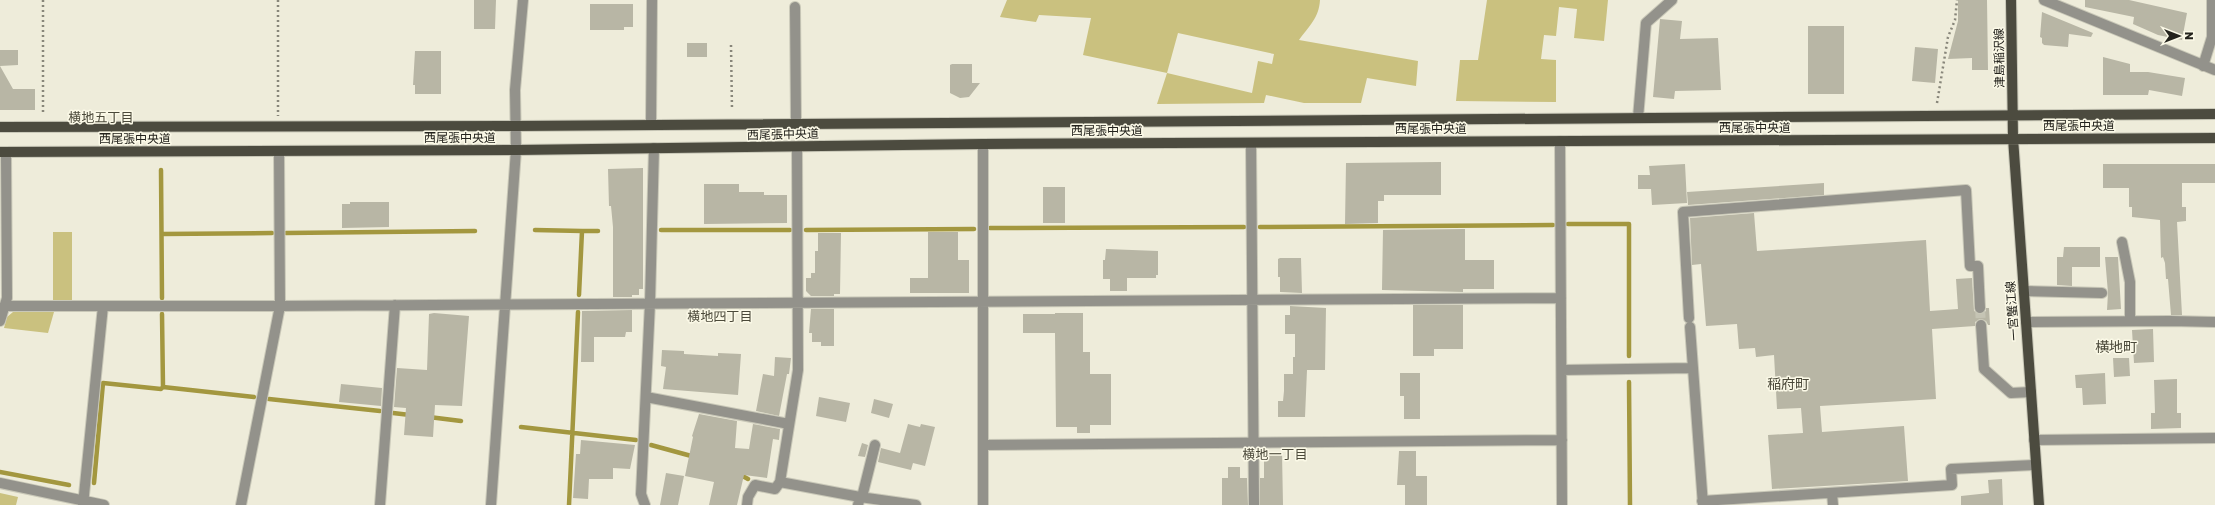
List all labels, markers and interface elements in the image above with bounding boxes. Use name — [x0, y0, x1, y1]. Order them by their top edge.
north arrow — [2159, 16, 2199, 56]
street label: 津島稲沢線 — [1991, 28, 2007, 88]
text: N — [2183, 32, 2196, 40]
district label: 横地五丁目 — [68, 109, 134, 125]
street label: 西尾張中央道 — [2043, 118, 2115, 133]
street label: 西尾張中央道 — [1719, 120, 1791, 135]
street label: 西尾張中央道 — [1395, 121, 1467, 136]
street label: 西尾張中央道 — [1071, 123, 1143, 138]
street label: 西尾張中央道 — [747, 126, 819, 142]
street label: 西尾張中央道 — [424, 130, 496, 145]
street label: 西尾張中央道 — [99, 131, 171, 146]
street label: 一宮蟹江線 — [2002, 281, 2022, 341]
district label: 横地四丁目 — [687, 308, 753, 324]
district label: 横地町 — [2095, 338, 2137, 355]
district label: 稲府町 — [1767, 375, 1809, 392]
district label: 横地一丁目 — [1242, 446, 1308, 462]

